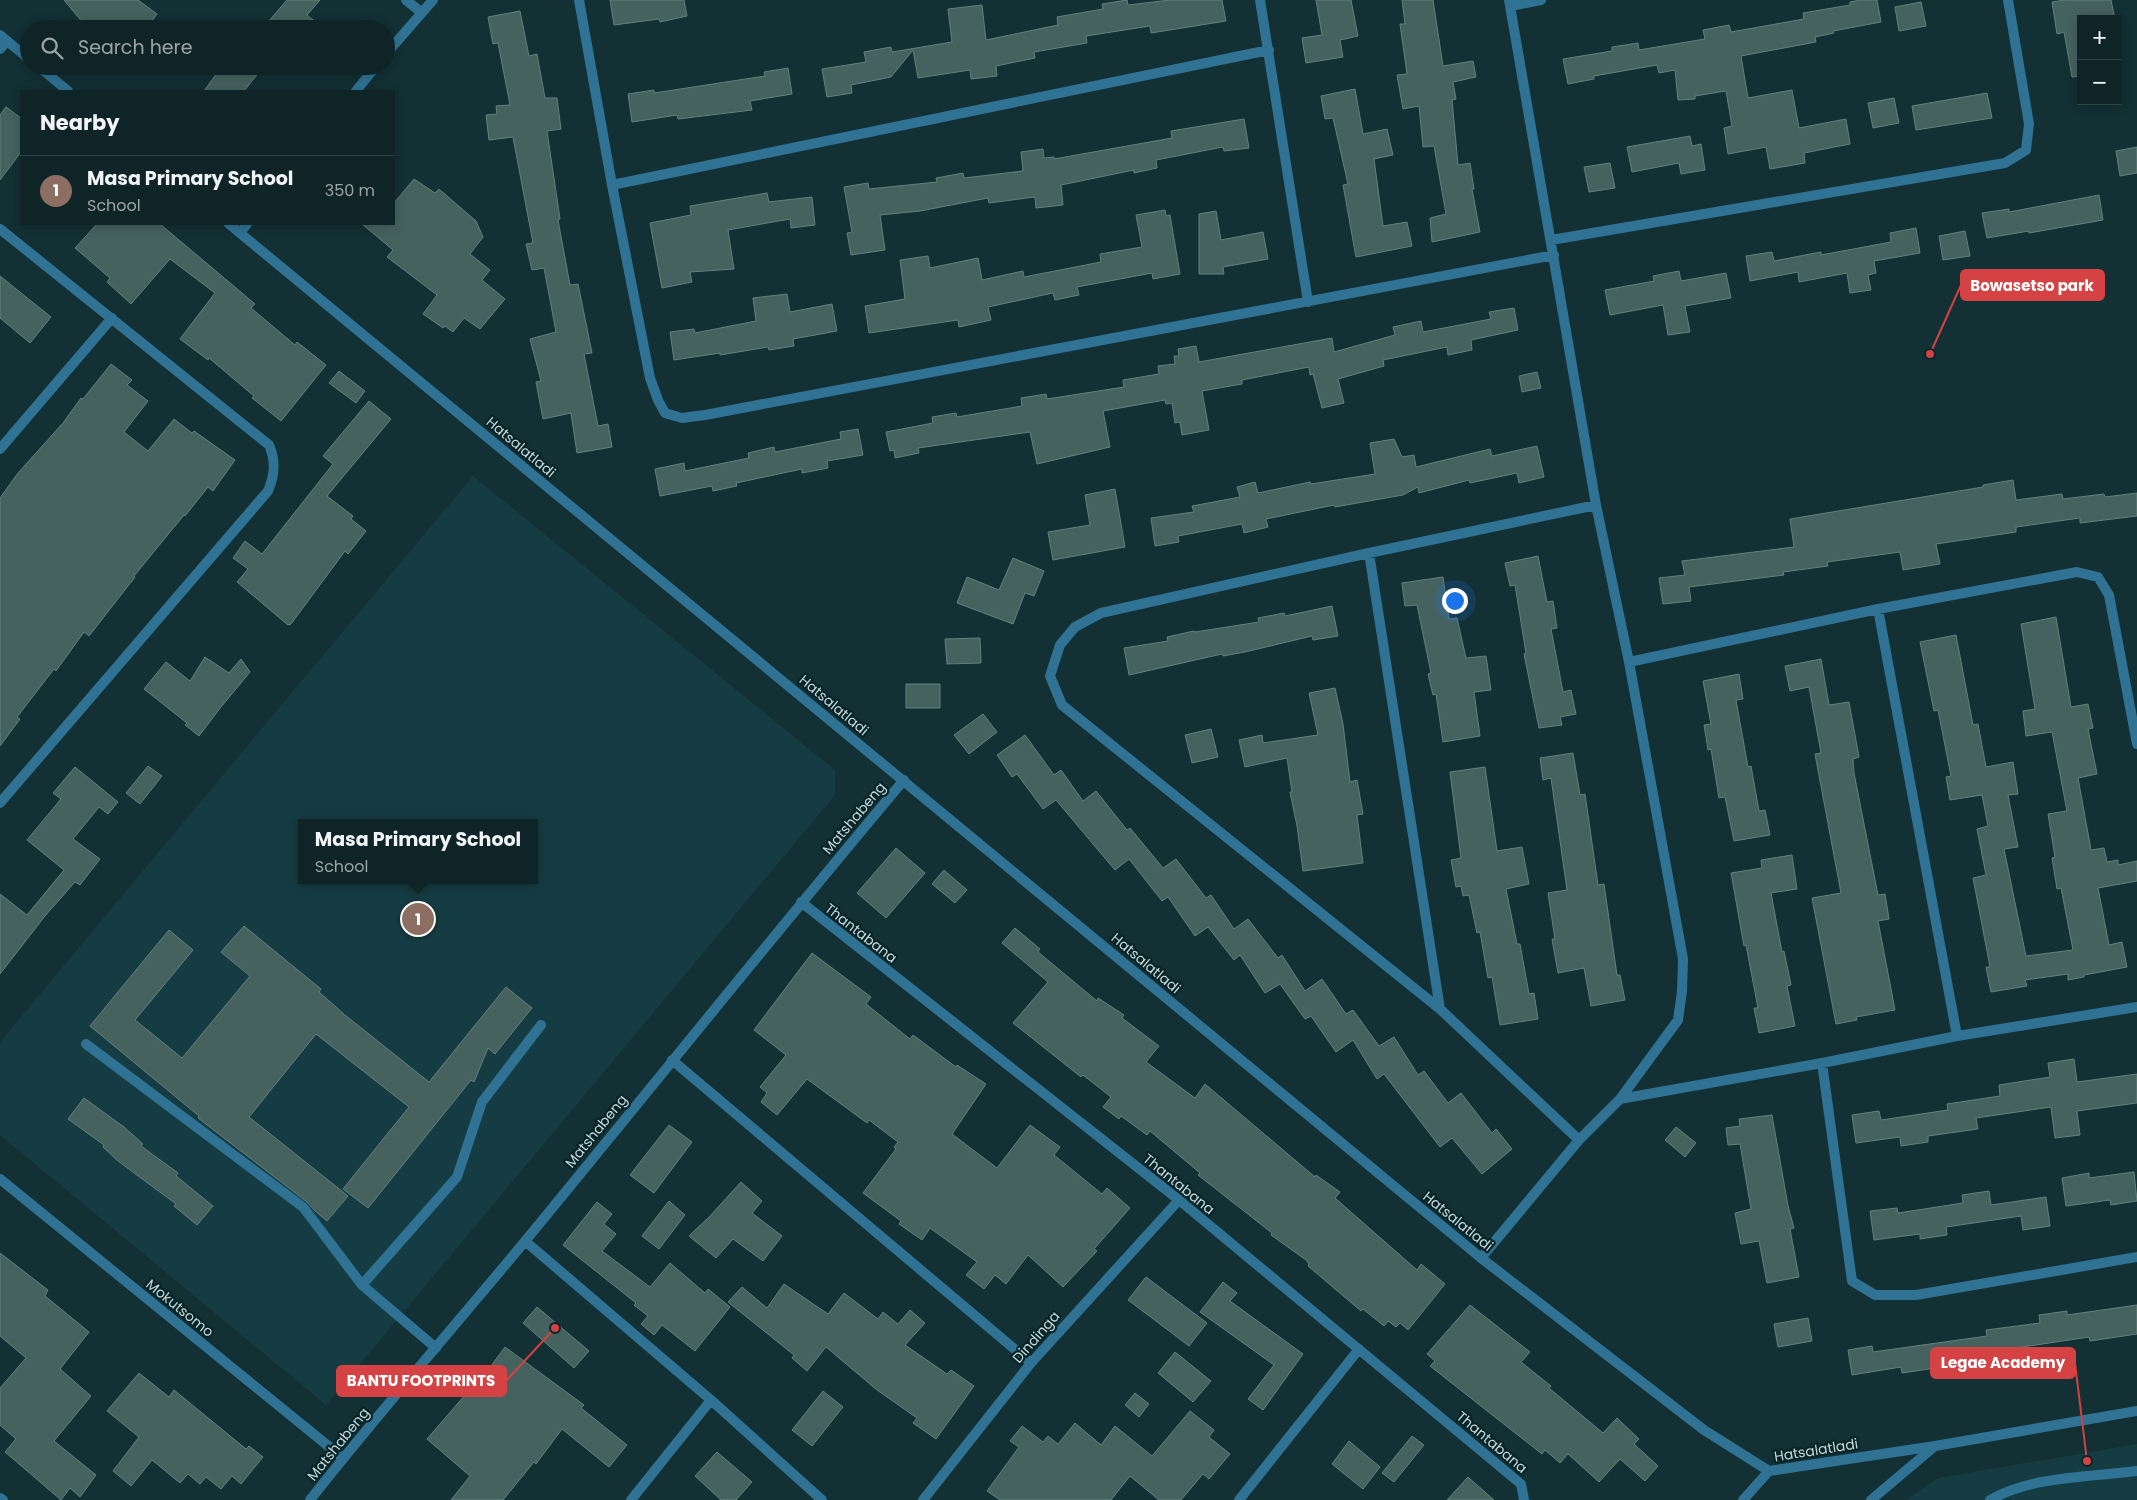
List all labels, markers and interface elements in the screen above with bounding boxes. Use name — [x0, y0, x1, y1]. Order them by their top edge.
map controls — [2077, 15, 2122, 105]
button: + — [2077, 15, 2122, 60]
search box — [20, 20, 395, 75]
icon: search — [38, 34, 66, 62]
text: Search here — [78, 34, 192, 61]
button: − — [2077, 60, 2122, 105]
text: Nearby — [40, 108, 120, 137]
text: Masa Primary School — [87, 165, 293, 192]
text: 1 — [53, 179, 59, 202]
text: 350 m — [325, 179, 375, 202]
text: School — [87, 194, 141, 217]
callout: Bowasetso park — [1961, 270, 2104, 300]
text: Bowasetso park — [1970, 275, 2094, 296]
street label: Hatsalatladi — [482, 412, 560, 482]
your location — [1442, 588, 1468, 614]
street label: Hatsalatladi — [795, 670, 873, 740]
street label: Matshabeng — [818, 778, 890, 858]
popup — [298, 819, 538, 884]
text: Masa Primary School — [315, 826, 521, 853]
text: School — [315, 855, 369, 878]
street label: Thantabana — [821, 898, 901, 968]
pin: 1 — [402, 900, 434, 938]
street label: Hatsalatladi — [1107, 928, 1185, 998]
street label: Matshabeng — [560, 1090, 632, 1172]
street label: Thantabana — [1139, 1149, 1219, 1219]
street label: Hatsalatladi — [1419, 1187, 1497, 1255]
street label: Mokutsomo — [142, 1274, 218, 1342]
street label: Dindinga — [1008, 1307, 1064, 1367]
callout: Legae Academy — [1931, 1348, 2075, 1378]
text: Legae Academy — [1941, 1352, 2066, 1373]
callout: BANTU FOOTPRINTS — [337, 1366, 506, 1396]
text: BANTU FOOTPRINTS — [347, 1370, 495, 1391]
street label: Matshabeng — [302, 1403, 374, 1485]
street label: Thantabana — [1452, 1406, 1532, 1478]
street label: Hatsalatladi — [1773, 1433, 1859, 1467]

